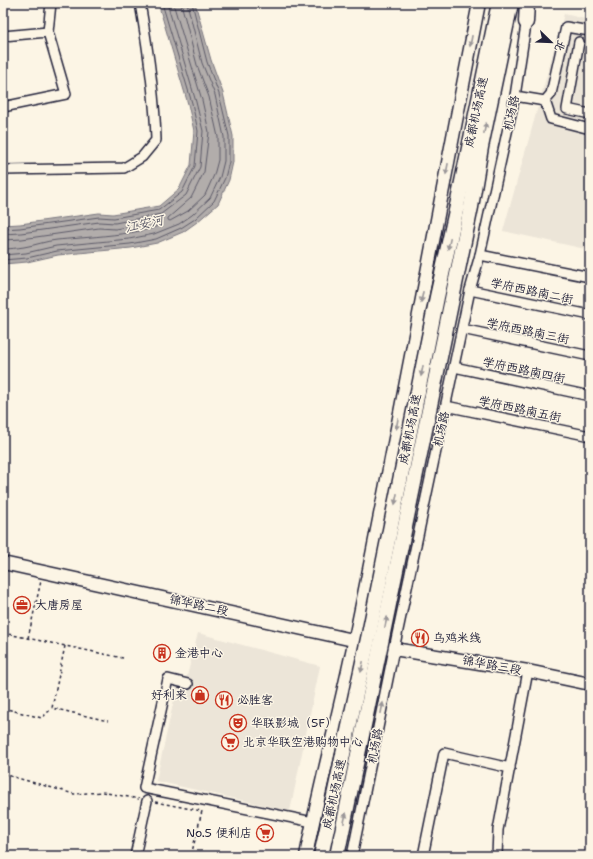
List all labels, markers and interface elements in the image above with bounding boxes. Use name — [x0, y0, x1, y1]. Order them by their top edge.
north arrow — [531, 22, 571, 62]
one-way arrow — [468, 35, 474, 47]
text: 北 — [551, 38, 569, 54]
street label: 成都机场高速 — [461, 75, 491, 149]
street label: 机场路 — [499, 94, 523, 132]
one-way arrow — [483, 121, 489, 134]
one-way arrow — [444, 163, 450, 175]
water label: 江安河 — [123, 211, 167, 236]
one-way arrow — [445, 238, 451, 250]
street label: 学府西路南二街 — [489, 274, 575, 308]
one-way arrow — [419, 291, 425, 303]
street label: 学府西路南三街 — [485, 314, 571, 348]
street label: 学府西路南四街 — [481, 353, 567, 387]
one-way arrow — [418, 365, 424, 378]
street label: 成都机场高速 — [395, 392, 425, 466]
street label: 学府西路南五街 — [477, 392, 563, 426]
street label: 机场路 — [429, 410, 453, 448]
one-way arrow — [394, 418, 400, 430]
one-way arrow — [393, 493, 399, 505]
street label: 锦华路二段 — [168, 591, 230, 619]
office icon: 大唐房屋 — [12, 595, 32, 615]
place label: 大唐房屋 — [35, 597, 83, 613]
one-way arrow — [383, 616, 389, 628]
restaurant icon: 乌鸡米线 — [410, 628, 430, 648]
place label: 乌鸡米线 — [433, 630, 481, 646]
building icon: 金港中心 — [152, 643, 172, 663]
place label: 金港中心 — [175, 645, 223, 661]
street label: 锦华路三段 — [461, 652, 523, 678]
one-way arrow — [358, 661, 364, 673]
shop icon: 好利来 — [190, 685, 210, 705]
place label: 好利来 — [151, 687, 187, 703]
restaurant icon: 必胜客 — [214, 690, 234, 710]
place label: 必胜客 — [237, 692, 273, 708]
one-way arrow — [380, 702, 386, 714]
theatre icon: 华联影城（5F） — [228, 713, 248, 733]
place label: 华联影城（5F） — [251, 715, 337, 731]
street label: 机场路 — [364, 727, 386, 765]
supermarket icon: 北京华联空港购物中心 — [220, 732, 240, 752]
place label: 北京华联空港购物中心 — [243, 734, 363, 750]
street label: 成都机场高速 — [319, 757, 349, 831]
one-way arrow — [343, 812, 349, 824]
supermarket icon: No.5 便利店 — [255, 823, 275, 843]
place label: No.5 便利店 — [186, 825, 252, 841]

